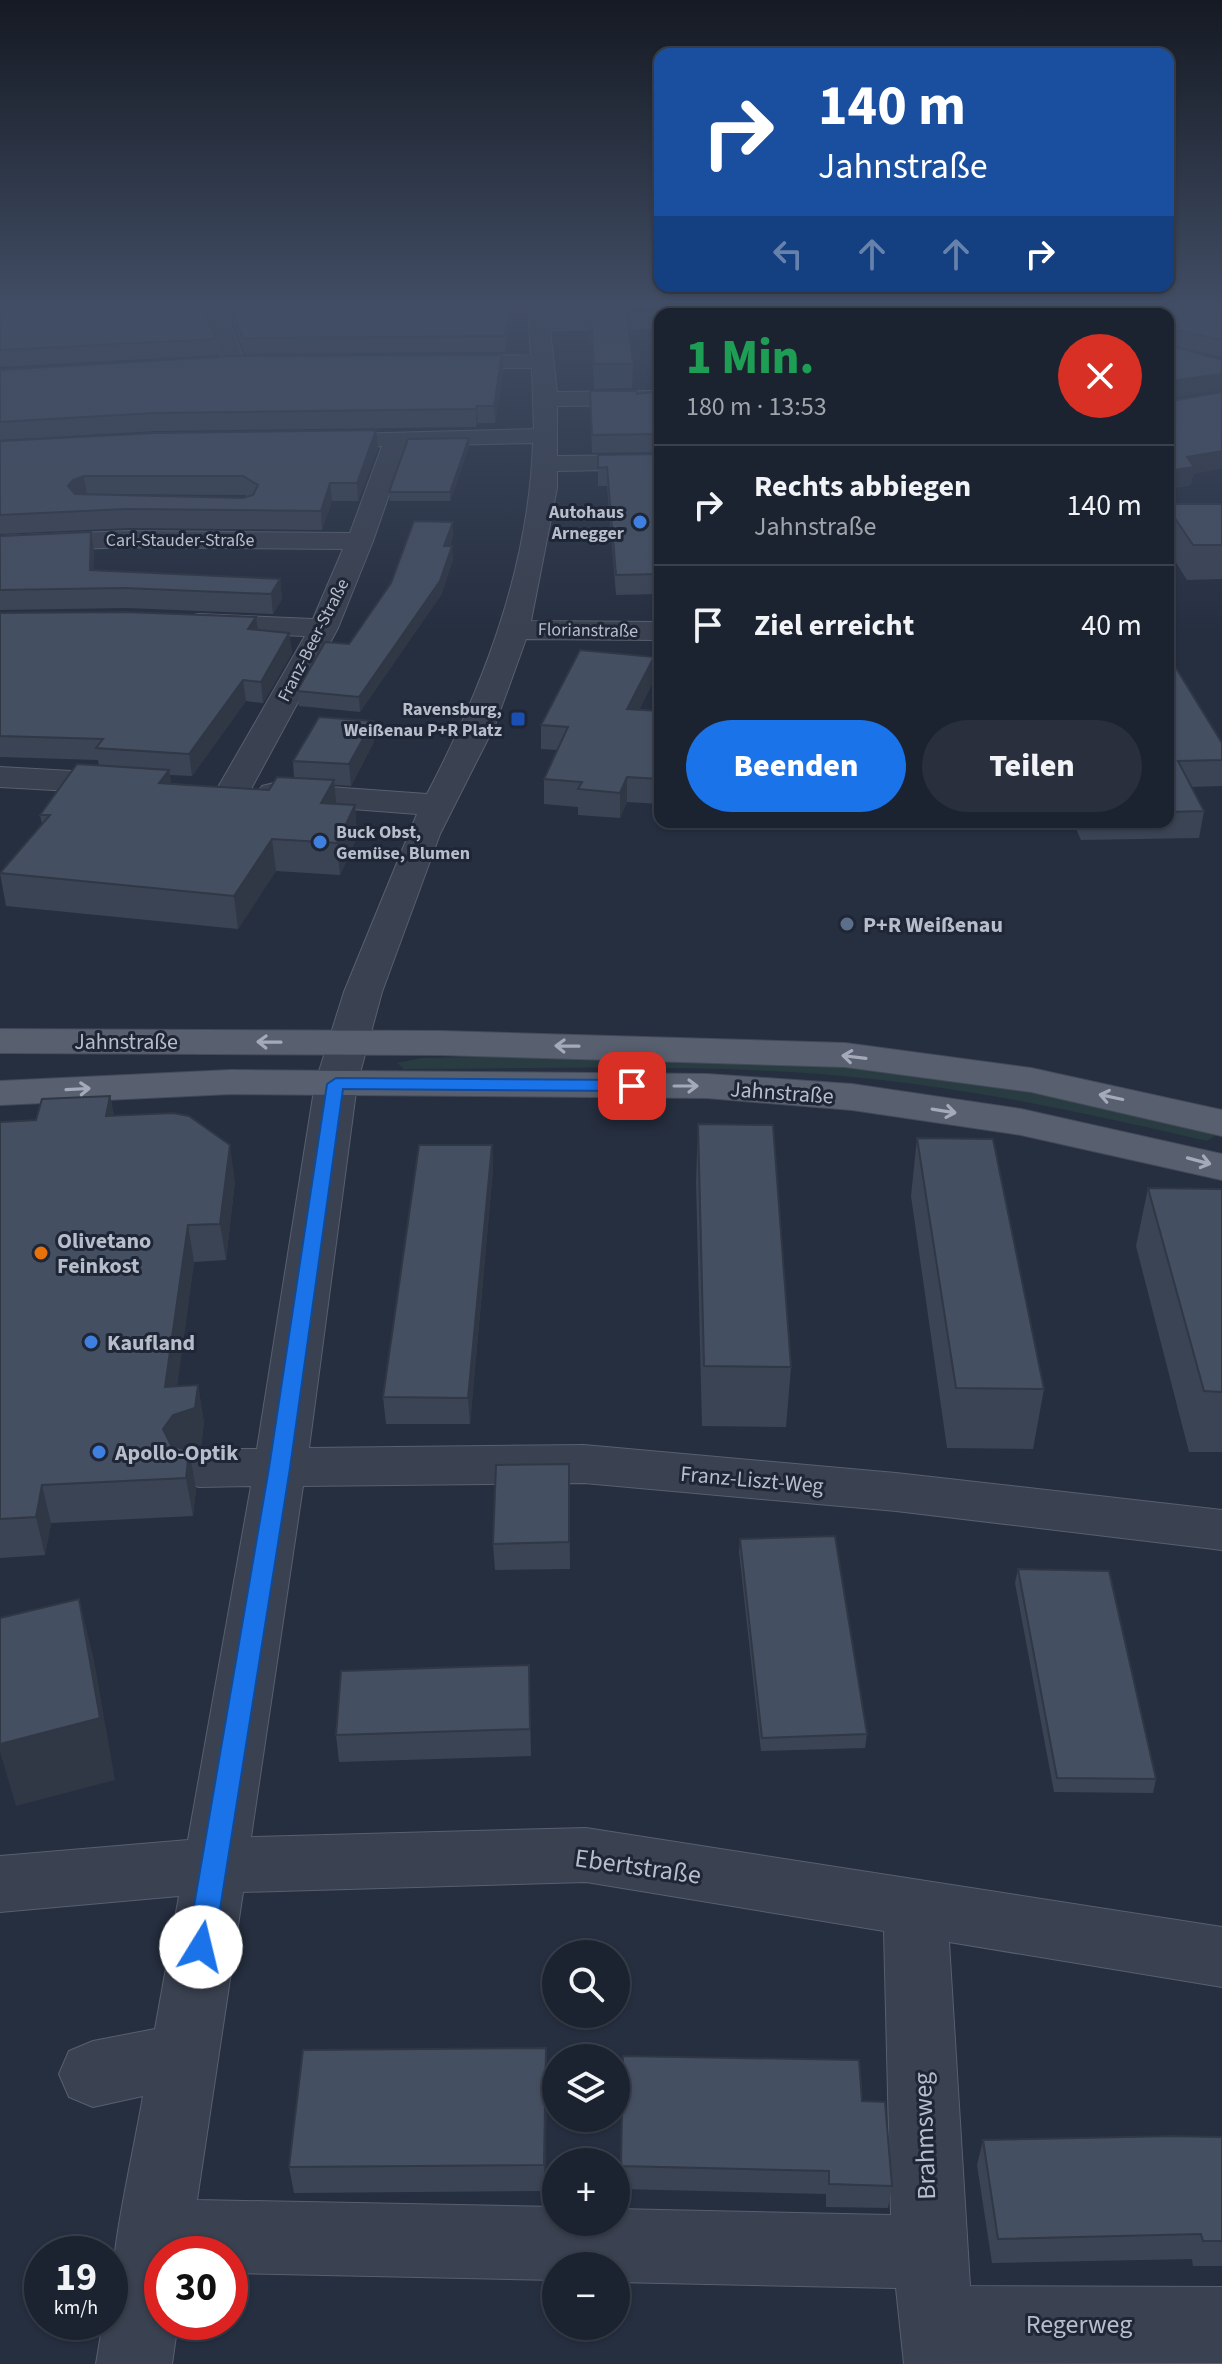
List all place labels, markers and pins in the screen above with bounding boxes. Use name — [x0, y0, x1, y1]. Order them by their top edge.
place label: Autohaus Arnegger — [548, 500, 625, 546]
marker: Autohaus Arnegger — [631, 513, 649, 531]
place label: Ravensburg, Weißenau P+R Platz — [344, 697, 502, 743]
marker: Ravensburg, Weißenau P+R Platz — [509, 710, 527, 728]
place label: Buck Obst, Gemüse, Blumen — [336, 820, 470, 866]
marker: Buck Obst, Gemüse, Blumen — [311, 833, 329, 851]
place label: P+R Weißenau — [863, 909, 1003, 941]
marker: P+R Weißenau — [838, 915, 856, 933]
pin — [598, 1052, 666, 1120]
place label: Olivetano Feinkost — [57, 1225, 151, 1282]
marker: Olivetano Feinkost — [32, 1244, 50, 1262]
place label: Kaufland — [107, 1327, 195, 1359]
marker: Kaufland — [82, 1333, 100, 1351]
place label: Apollo-Optik — [114, 1437, 238, 1469]
marker: Apollo-Optik — [90, 1443, 108, 1461]

